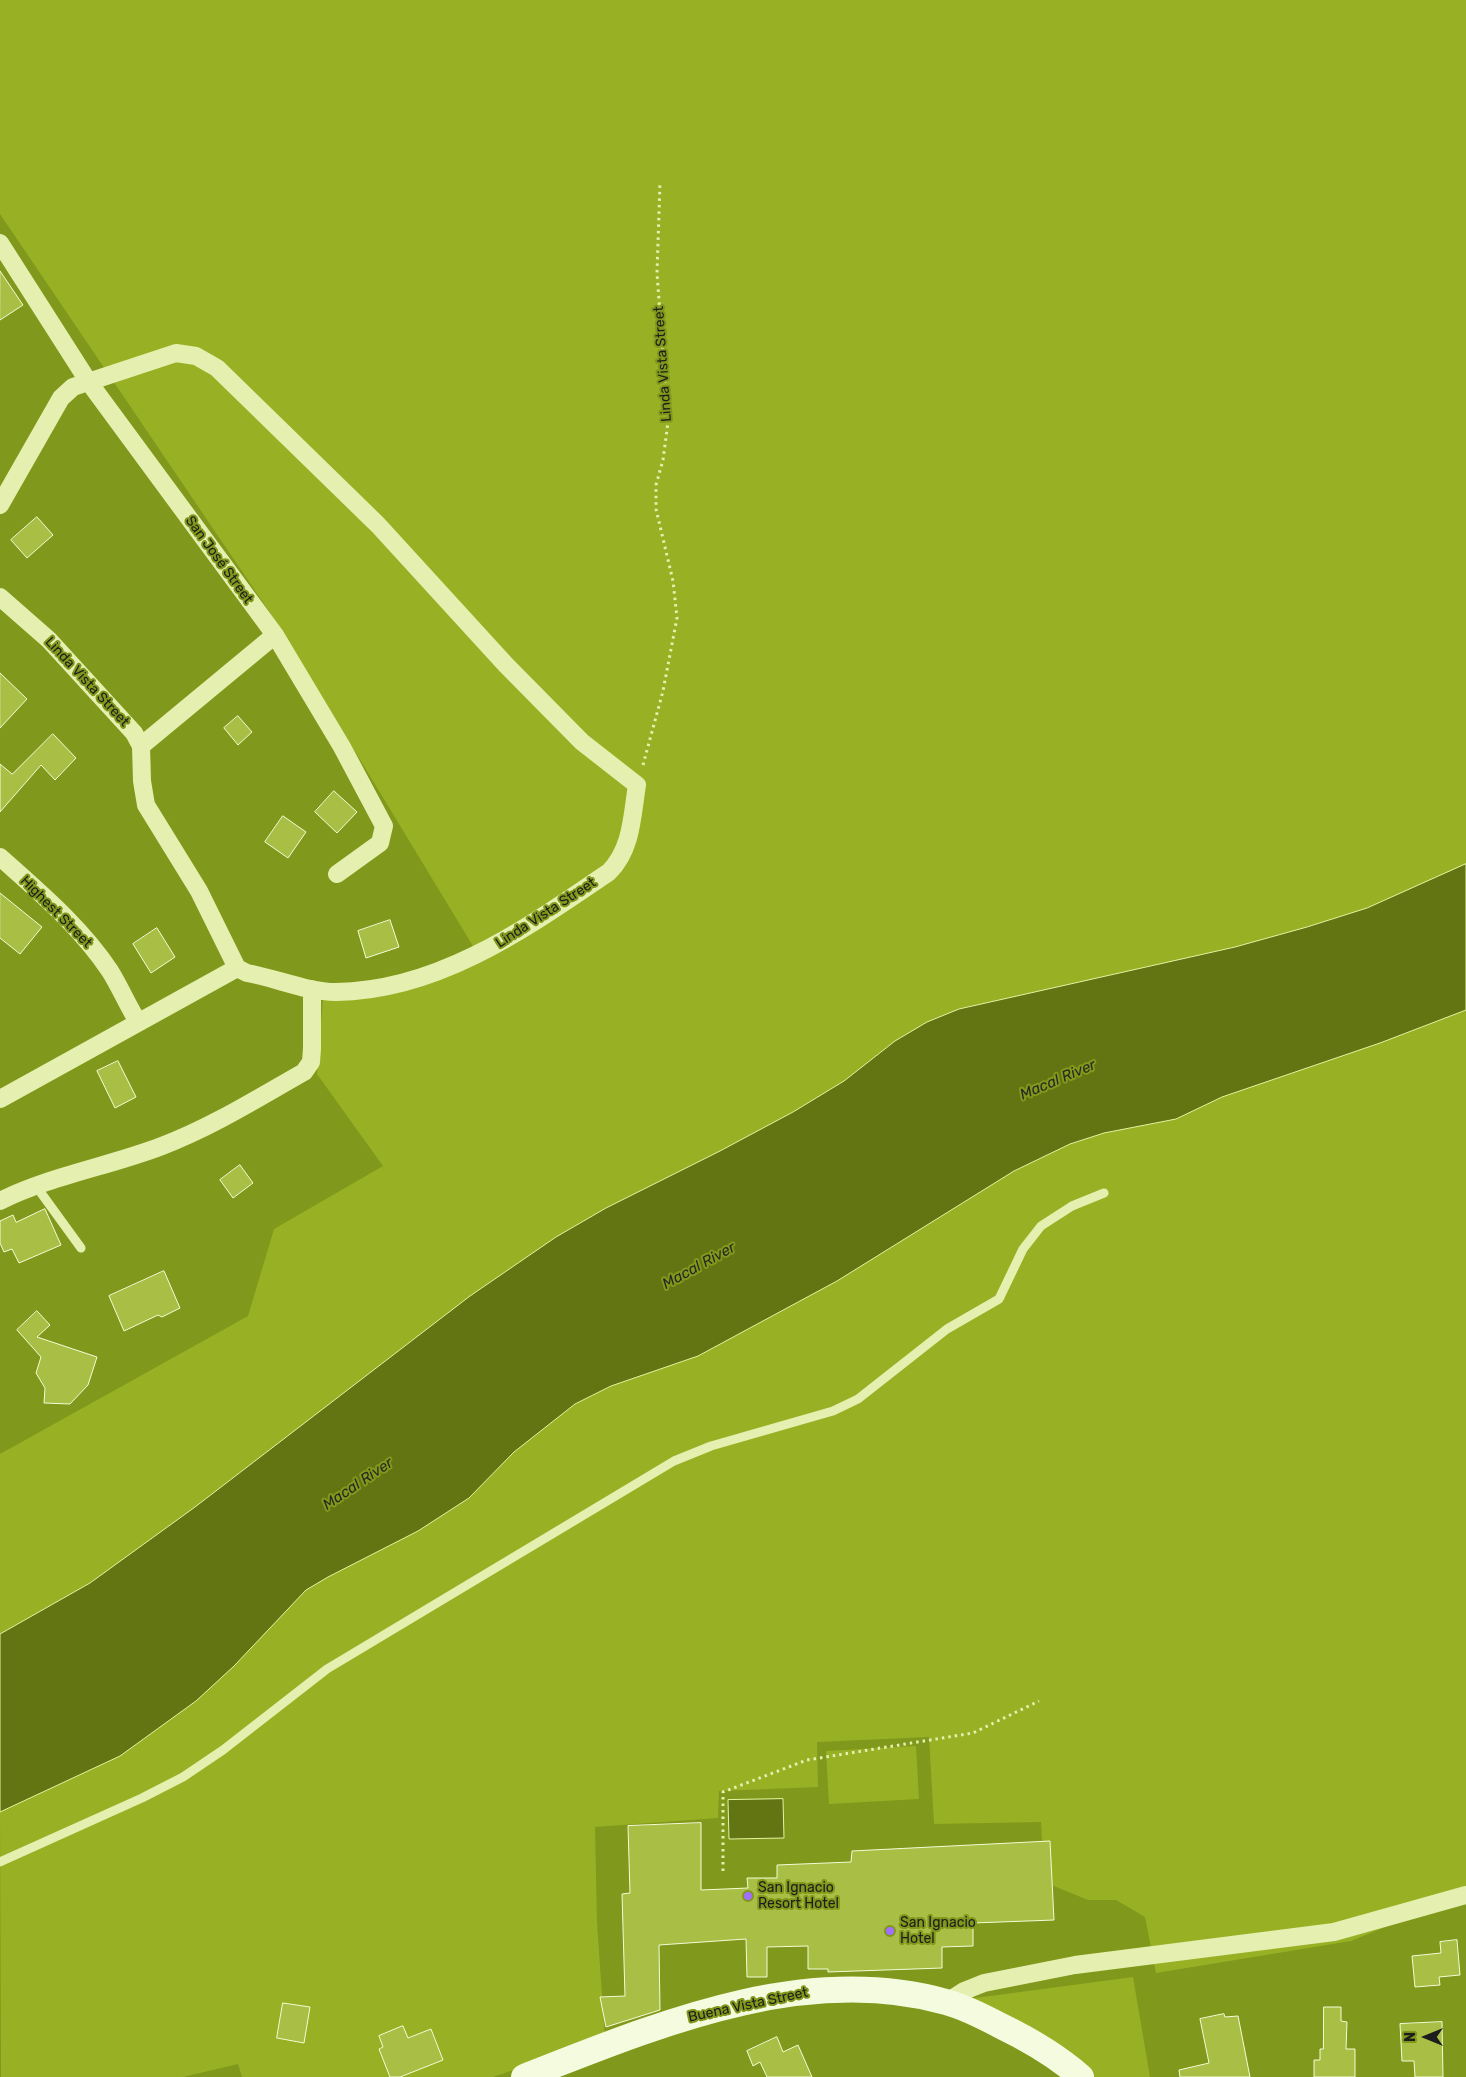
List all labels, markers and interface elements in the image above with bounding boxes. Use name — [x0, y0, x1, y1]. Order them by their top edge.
street label: Linda Vista Street — [651, 306, 675, 422]
street label: San José Street — [182, 513, 256, 607]
street label: Linda Vista Street — [41, 634, 133, 730]
street label: Highest Street — [17, 873, 95, 951]
street label: Linda Vista Street — [493, 874, 599, 952]
water label: Macal River — [1017, 1056, 1099, 1104]
water label: Macal River — [659, 1239, 739, 1293]
water label: Macal River — [319, 1454, 397, 1514]
place label: San Ignacio Resort Hotel — [758, 1880, 839, 1912]
marker: San Ignacio Resort Hotel — [742, 1890, 754, 1902]
place label: San Ignacio Hotel — [900, 1915, 976, 1948]
marker: San Ignacio Hotel — [884, 1925, 896, 1937]
street label: Buena Vista Street — [687, 1984, 809, 2026]
north arrow — [1401, 2012, 1451, 2062]
text: N — [1402, 2032, 1419, 2042]

